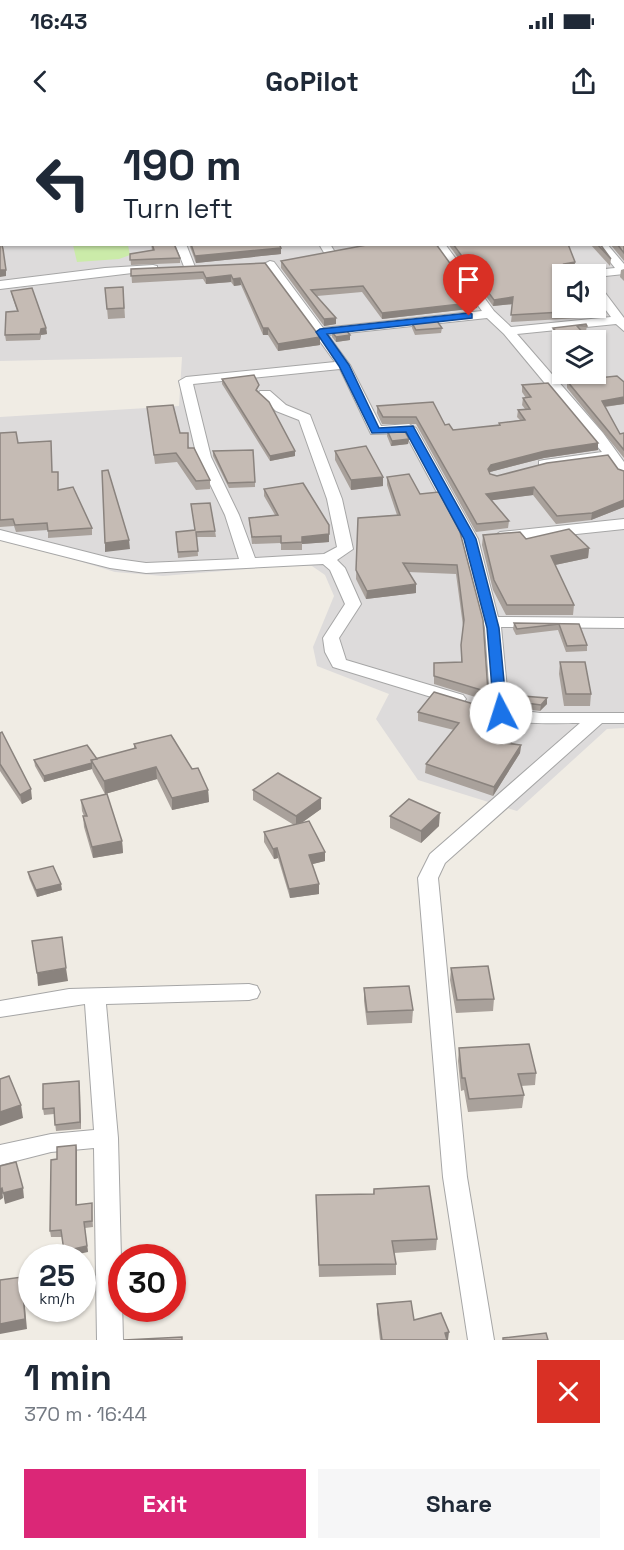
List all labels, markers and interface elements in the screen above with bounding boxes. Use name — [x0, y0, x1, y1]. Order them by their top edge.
text: 16:43 — [30, 7, 87, 35]
text: GoPilot — [265, 64, 359, 99]
icon: back — [24, 65, 57, 98]
icon: share — [567, 65, 600, 98]
text: 190 m — [123, 139, 242, 192]
icon: left — [24, 144, 102, 222]
text: Turn left — [123, 191, 233, 226]
pin — [443, 254, 494, 316]
icon: arrive — [452, 263, 485, 296]
map controls — [552, 264, 606, 384]
button: sound — [552, 264, 606, 318]
button: layers — [552, 330, 606, 384]
position arrow — [469, 681, 533, 745]
speed limit sign: 30 — [108, 1244, 186, 1322]
text: 25 — [39, 1256, 75, 1295]
text: km/h — [39, 1289, 75, 1308]
text: 1 min — [24, 1355, 112, 1401]
button: close — [537, 1360, 600, 1423]
text: 370 m · 16:44 — [24, 1401, 147, 1427]
button: Exit — [24, 1469, 306, 1538]
button: Share — [318, 1469, 600, 1538]

